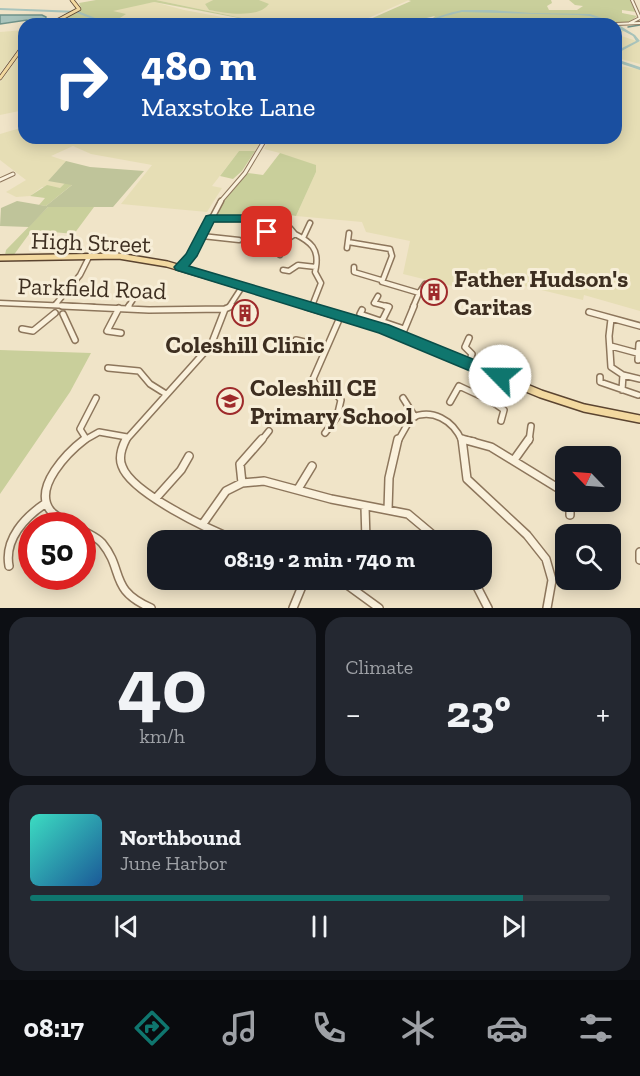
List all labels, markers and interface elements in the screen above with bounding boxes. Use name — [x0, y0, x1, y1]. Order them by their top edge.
text: 480 m — [141, 40, 256, 91]
icon: right — [42, 42, 120, 120]
text: Maxstoke Lane — [141, 91, 315, 123]
pin — [241, 206, 292, 257]
icon: arrive — [250, 215, 283, 248]
street label: High Street — [31, 225, 151, 259]
place label: Father Hudson's Caritas — [454, 264, 628, 321]
street label: Parkfield Road — [17, 271, 167, 305]
building icon: Father Hudson's Caritas — [419, 277, 449, 307]
building icon: Coleshill Clinic — [230, 298, 260, 328]
place label: Coleshill Clinic — [166, 330, 324, 359]
position arrow — [468, 344, 532, 408]
place label: Coleshill CE Primary School — [250, 373, 413, 430]
school or university icon: Coleshill CE Primary School — [215, 386, 245, 416]
north arrow — [555, 446, 621, 512]
map controls — [555, 446, 621, 590]
speed limit sign: 50 — [18, 512, 96, 590]
button: search — [555, 524, 621, 590]
text: 08:19 · 2 min · 740 m — [224, 546, 415, 573]
text: 40 — [118, 638, 207, 732]
text: Climate — [346, 655, 413, 679]
text: 23° — [446, 685, 511, 739]
text: − — [346, 694, 361, 733]
text: + — [596, 694, 610, 733]
text: km/h — [139, 724, 185, 748]
text: Northbound — [120, 824, 241, 851]
text: June Harbor — [120, 851, 228, 875]
icon: previous — [110, 910, 143, 943]
icon: pause — [303, 910, 336, 943]
icon: next — [497, 910, 530, 943]
icon: directions — [131, 1007, 173, 1049]
icon: music — [219, 1007, 261, 1049]
icon: phone — [308, 1007, 350, 1049]
icon: climate — [397, 1007, 439, 1049]
icon: car — [486, 1007, 528, 1049]
icon: filters — [575, 1007, 617, 1049]
text: 08:17 — [23, 1012, 84, 1044]

